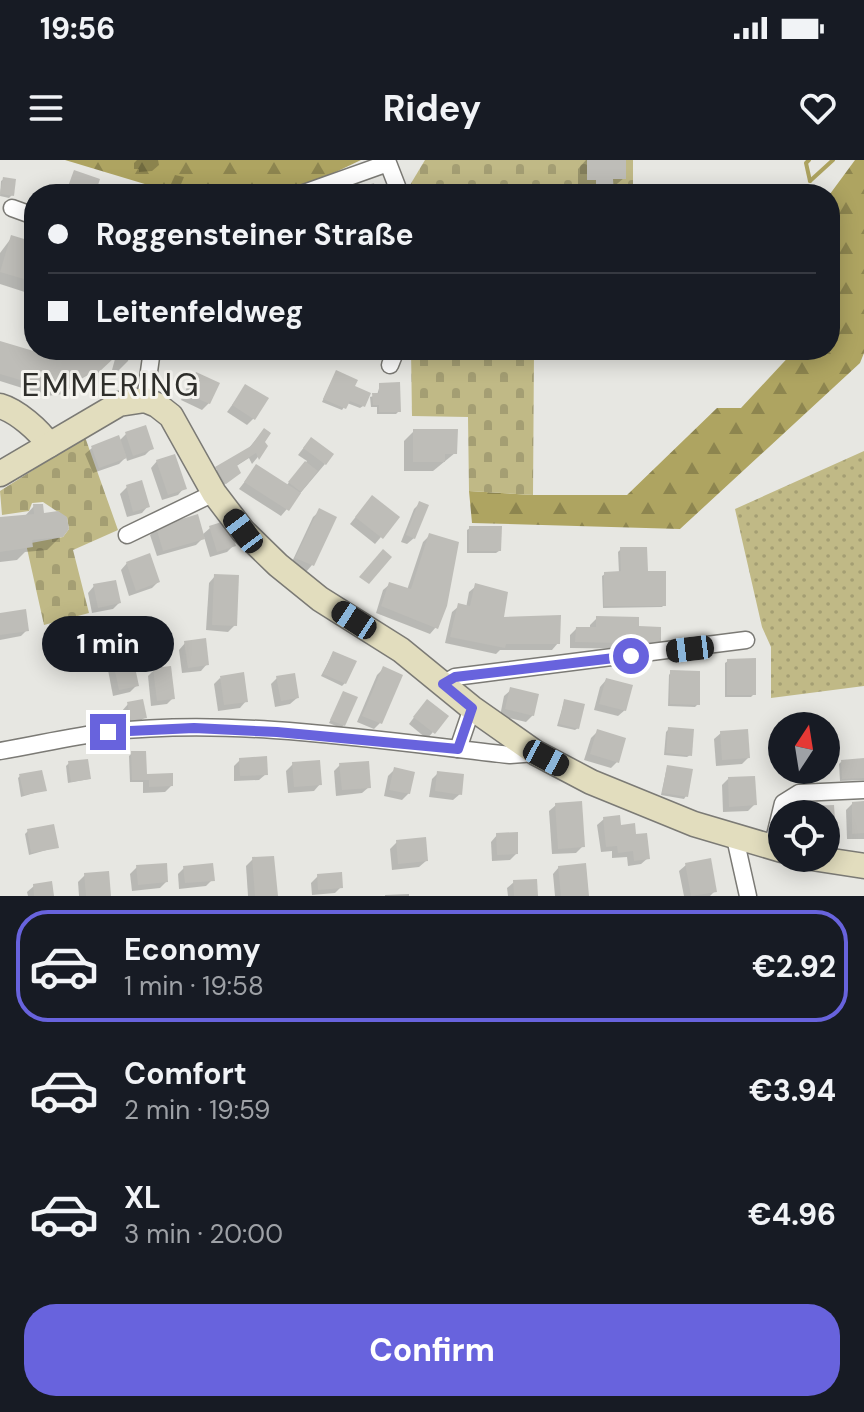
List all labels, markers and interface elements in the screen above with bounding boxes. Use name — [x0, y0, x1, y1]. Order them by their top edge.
text: 19:56 — [40, 9, 115, 48]
text: Ridey — [383, 85, 481, 132]
icon: menu — [24, 86, 68, 130]
icon: heart — [796, 86, 840, 130]
text: Roggensteiner Straße — [96, 215, 414, 254]
text: Leitenfeldweg — [96, 292, 303, 331]
district label: EMMERING — [22, 364, 200, 406]
car — [219, 505, 267, 557]
car — [327, 597, 381, 643]
callout: 1 min — [42, 616, 174, 672]
text: 1 min — [76, 627, 140, 661]
car — [665, 634, 715, 664]
route start — [613, 638, 649, 674]
north arrow — [768, 712, 840, 784]
map controls — [768, 712, 840, 872]
route end — [90, 714, 126, 750]
car — [519, 736, 573, 780]
button: locate — [768, 800, 840, 872]
icon: car — [28, 930, 100, 1002]
text: Economy — [124, 930, 261, 969]
text: €2.92 — [752, 947, 836, 986]
text: 1 min · 19:58 — [124, 969, 264, 1003]
icon: car — [28, 1054, 100, 1126]
text: Comfort — [124, 1054, 247, 1093]
text: €3.94 — [749, 1071, 836, 1110]
text: 2 min · 19:59 — [124, 1093, 270, 1127]
icon: car — [28, 1178, 100, 1250]
text: XL — [124, 1178, 161, 1217]
text: €4.96 — [748, 1195, 836, 1234]
text: 3 min · 20:00 — [124, 1217, 283, 1251]
button: Confirm — [24, 1304, 840, 1396]

